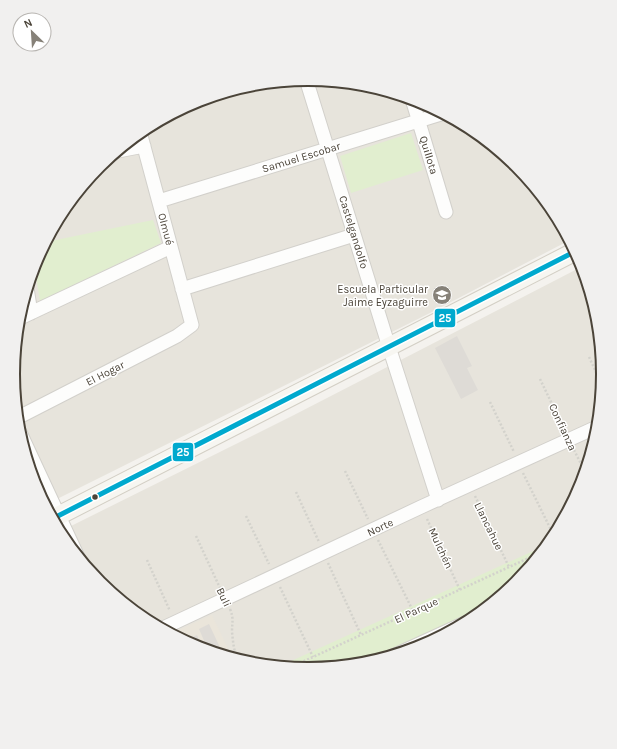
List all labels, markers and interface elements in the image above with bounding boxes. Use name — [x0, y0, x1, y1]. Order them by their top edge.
north arrow — [12, 12, 52, 52]
text: N — [22, 16, 34, 31]
street label: Quillota — [417, 134, 441, 176]
street label: Samuel Escobar — [260, 139, 342, 176]
street label: Castelgandolfo — [336, 194, 371, 270]
street label: Olmué — [155, 212, 176, 247]
place label: Escuela Particular Jaime Eyzaguirre — [337, 283, 428, 309]
school or university icon: Escuela Particular Jaime Eyzaguirre — [431, 284, 453, 306]
line badge: 25 — [434, 308, 456, 328]
text: 25 — [438, 312, 452, 325]
street label: El Hogar — [84, 358, 127, 389]
street label: Confianza — [546, 402, 579, 453]
line badge: 25 — [172, 442, 194, 462]
text: 25 — [176, 446, 190, 459]
unlabelled marker — [90, 492, 100, 502]
street label: Llancahue — [471, 500, 506, 553]
street label: Norte — [365, 516, 396, 539]
street label: Mulchén — [425, 526, 456, 571]
street label: Buli — [213, 585, 234, 609]
street label: El Parque — [392, 595, 440, 626]

